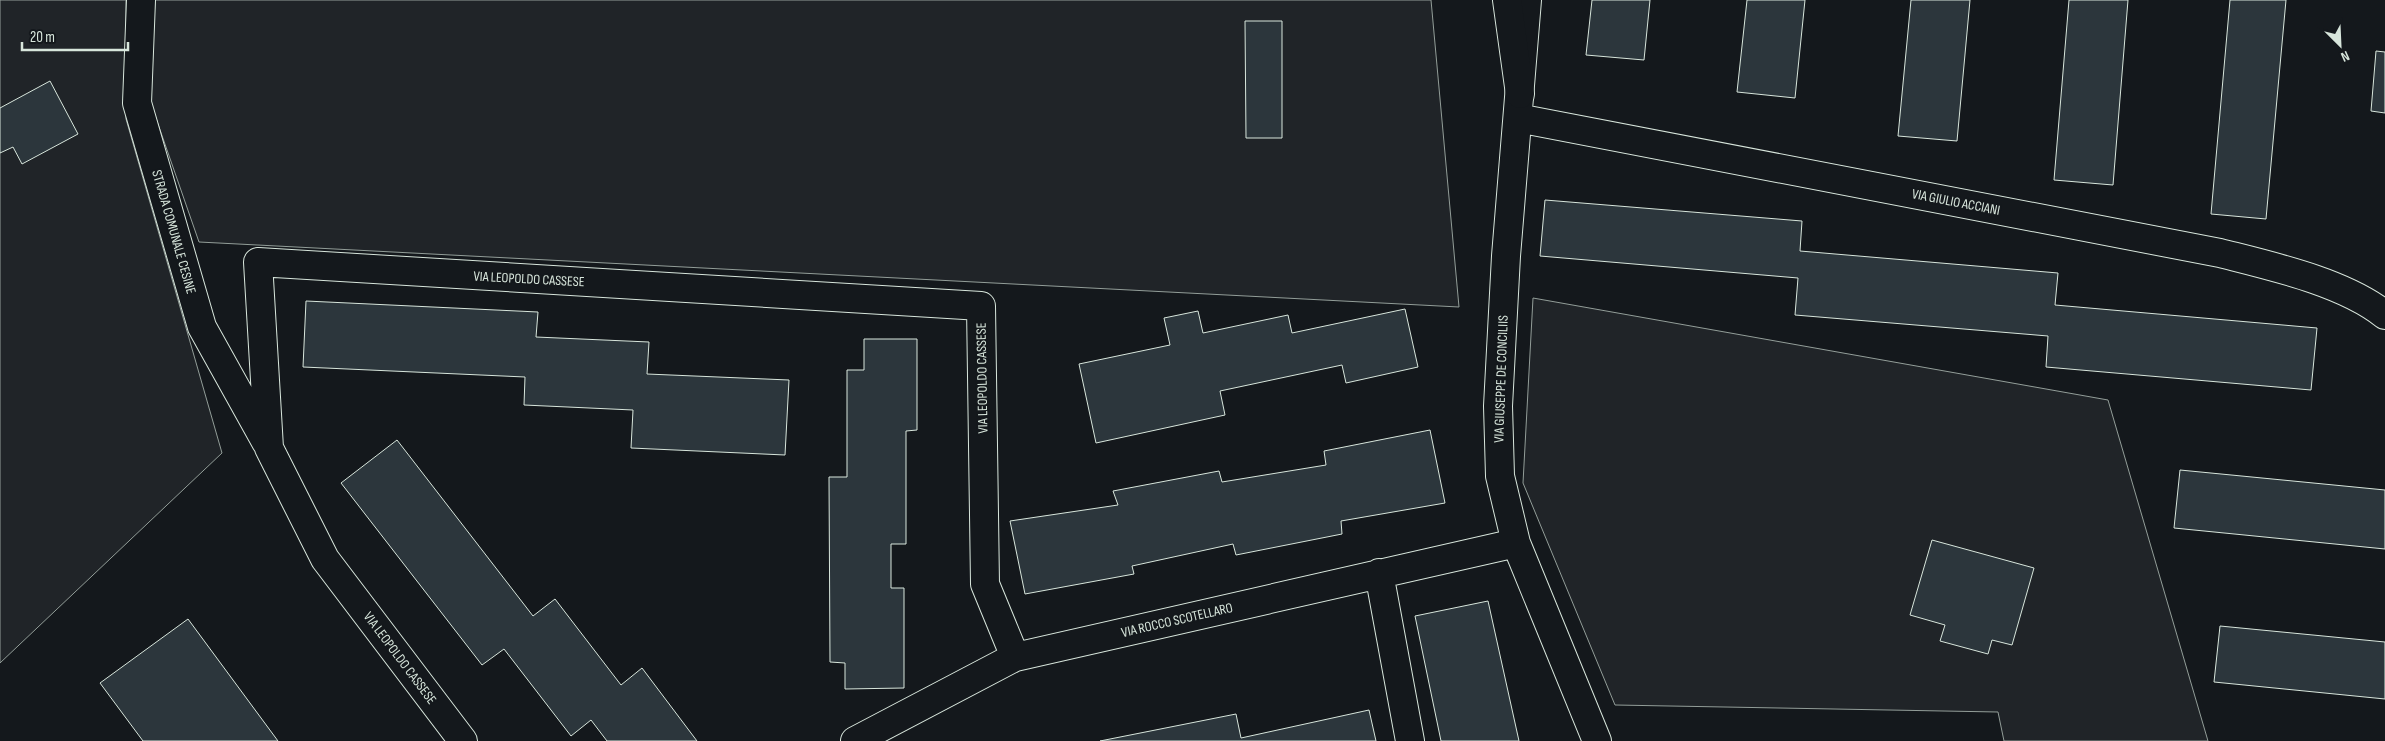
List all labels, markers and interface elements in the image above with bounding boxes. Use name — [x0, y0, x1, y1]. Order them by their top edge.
scale bar — [22, 20, 129, 52]
north arrow — [2315, 20, 2365, 70]
text: 20 m — [30, 28, 55, 47]
text: N — [2338, 47, 2352, 66]
street label: STRADA COMUNALE CESINE — [148, 168, 200, 296]
street label: VIA GIULIO ACCIANI — [1910, 185, 2002, 219]
street label: VIA LEOPOLDO CASSESE — [473, 268, 585, 290]
street label: VIA GIUSEPPE DE CONCILIIS — [1490, 315, 1512, 443]
street label: VIA LEOPOLDO CASSESE — [973, 322, 991, 434]
street label: VIA ROCCO SCOTELLARO — [1120, 599, 1234, 641]
street label: VIA LEOPOLDO CASSESE — [360, 609, 440, 708]

